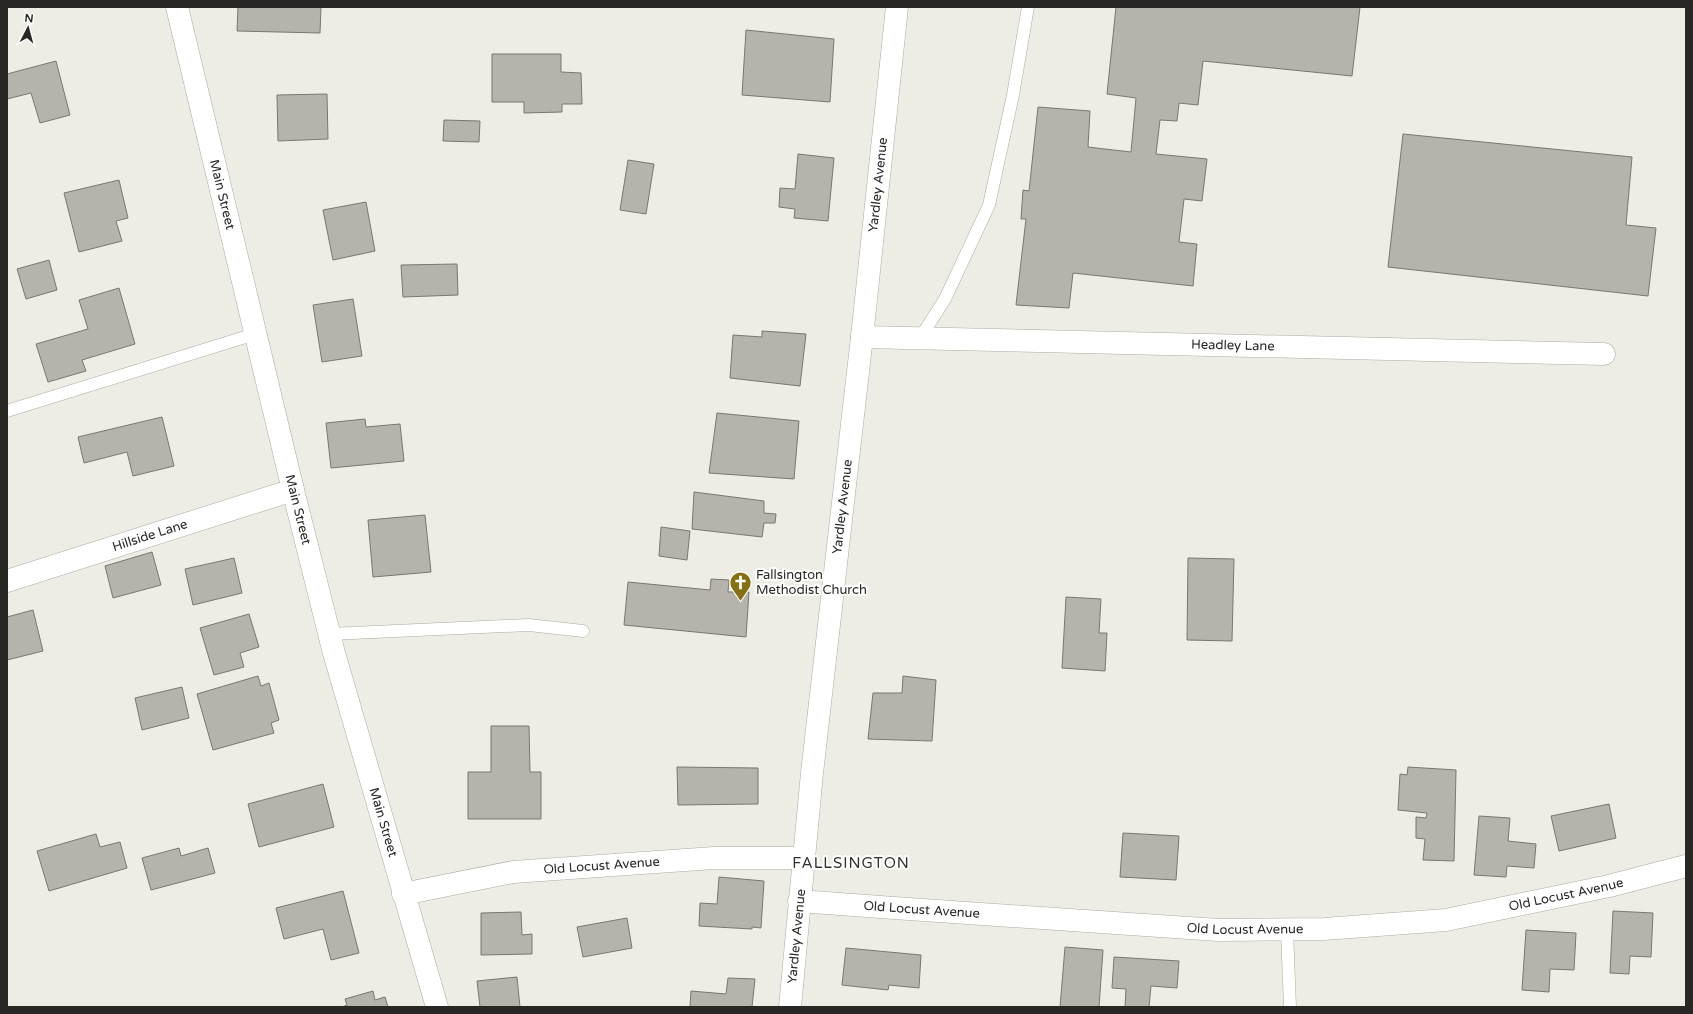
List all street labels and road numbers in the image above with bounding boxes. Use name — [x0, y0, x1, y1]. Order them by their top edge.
street label: Yardley Avenue — [865, 137, 891, 233]
street label: Main Street — [206, 158, 238, 231]
street label: Headley Lane — [1191, 337, 1275, 354]
street label: Yardley Avenue — [829, 459, 856, 555]
street label: Main Street — [282, 473, 314, 546]
street label: Hillside Lane — [110, 516, 190, 555]
street label: Main Street — [366, 786, 401, 859]
street label: Old Locust Avenue — [543, 854, 660, 878]
street label: Old Locust Avenue — [1507, 875, 1625, 915]
street label: Yardley Avenue — [784, 888, 809, 984]
street label: Old Locust Avenue — [863, 898, 980, 922]
street label: Old Locust Avenue — [1186, 920, 1303, 938]

